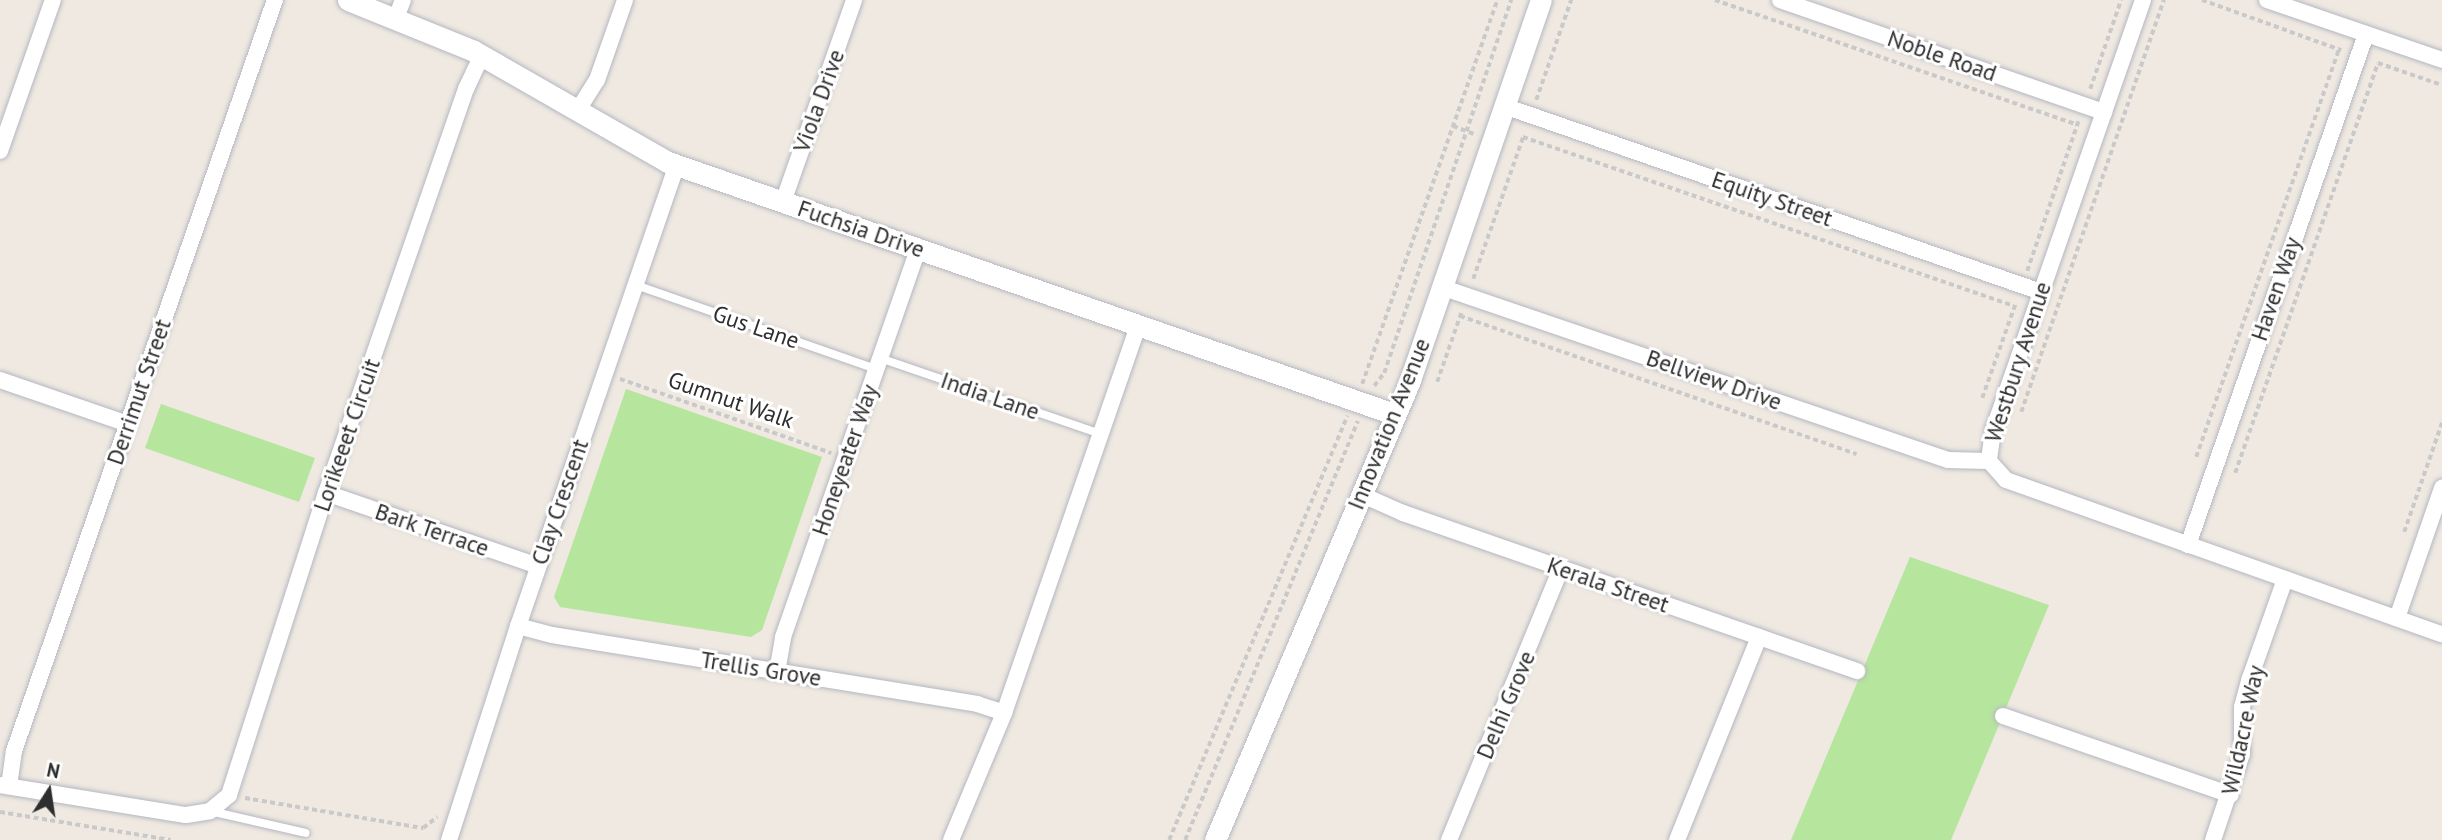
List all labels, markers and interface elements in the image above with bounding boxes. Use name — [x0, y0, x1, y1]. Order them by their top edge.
street label: Noble Road — [1884, 24, 2000, 88]
street label: Viola Drive — [788, 46, 850, 156]
street label: Equity Street — [1708, 165, 1836, 233]
street label: Fuchsia Drive — [794, 194, 928, 264]
street label: Haven Way — [2245, 233, 2307, 345]
street label: Westbury Avenue — [1979, 278, 2057, 446]
street label: Gus Lane — [709, 299, 803, 355]
street label: Derrimut Street — [101, 316, 177, 468]
street label: Innovation Avenue — [1342, 334, 1436, 514]
street label: Bellview Drive — [1642, 344, 1786, 416]
street label: Lorikeeet Circuit — [308, 355, 386, 515]
street label: Gumnut Walk — [664, 366, 798, 434]
street label: India Lane — [937, 366, 1043, 426]
street label: Honeyeater Way — [806, 381, 884, 539]
street label: Clay Crescent — [525, 435, 595, 569]
street label: Bark Terrace — [371, 497, 493, 563]
street label: Kerala Street — [1544, 551, 1672, 619]
street label: Trellis Grove — [699, 646, 823, 692]
street label: Delhi Grove — [1471, 647, 1541, 763]
street label: Wildacre Way — [2216, 663, 2270, 797]
north arrow — [14, 756, 84, 826]
text: N — [45, 757, 62, 783]

